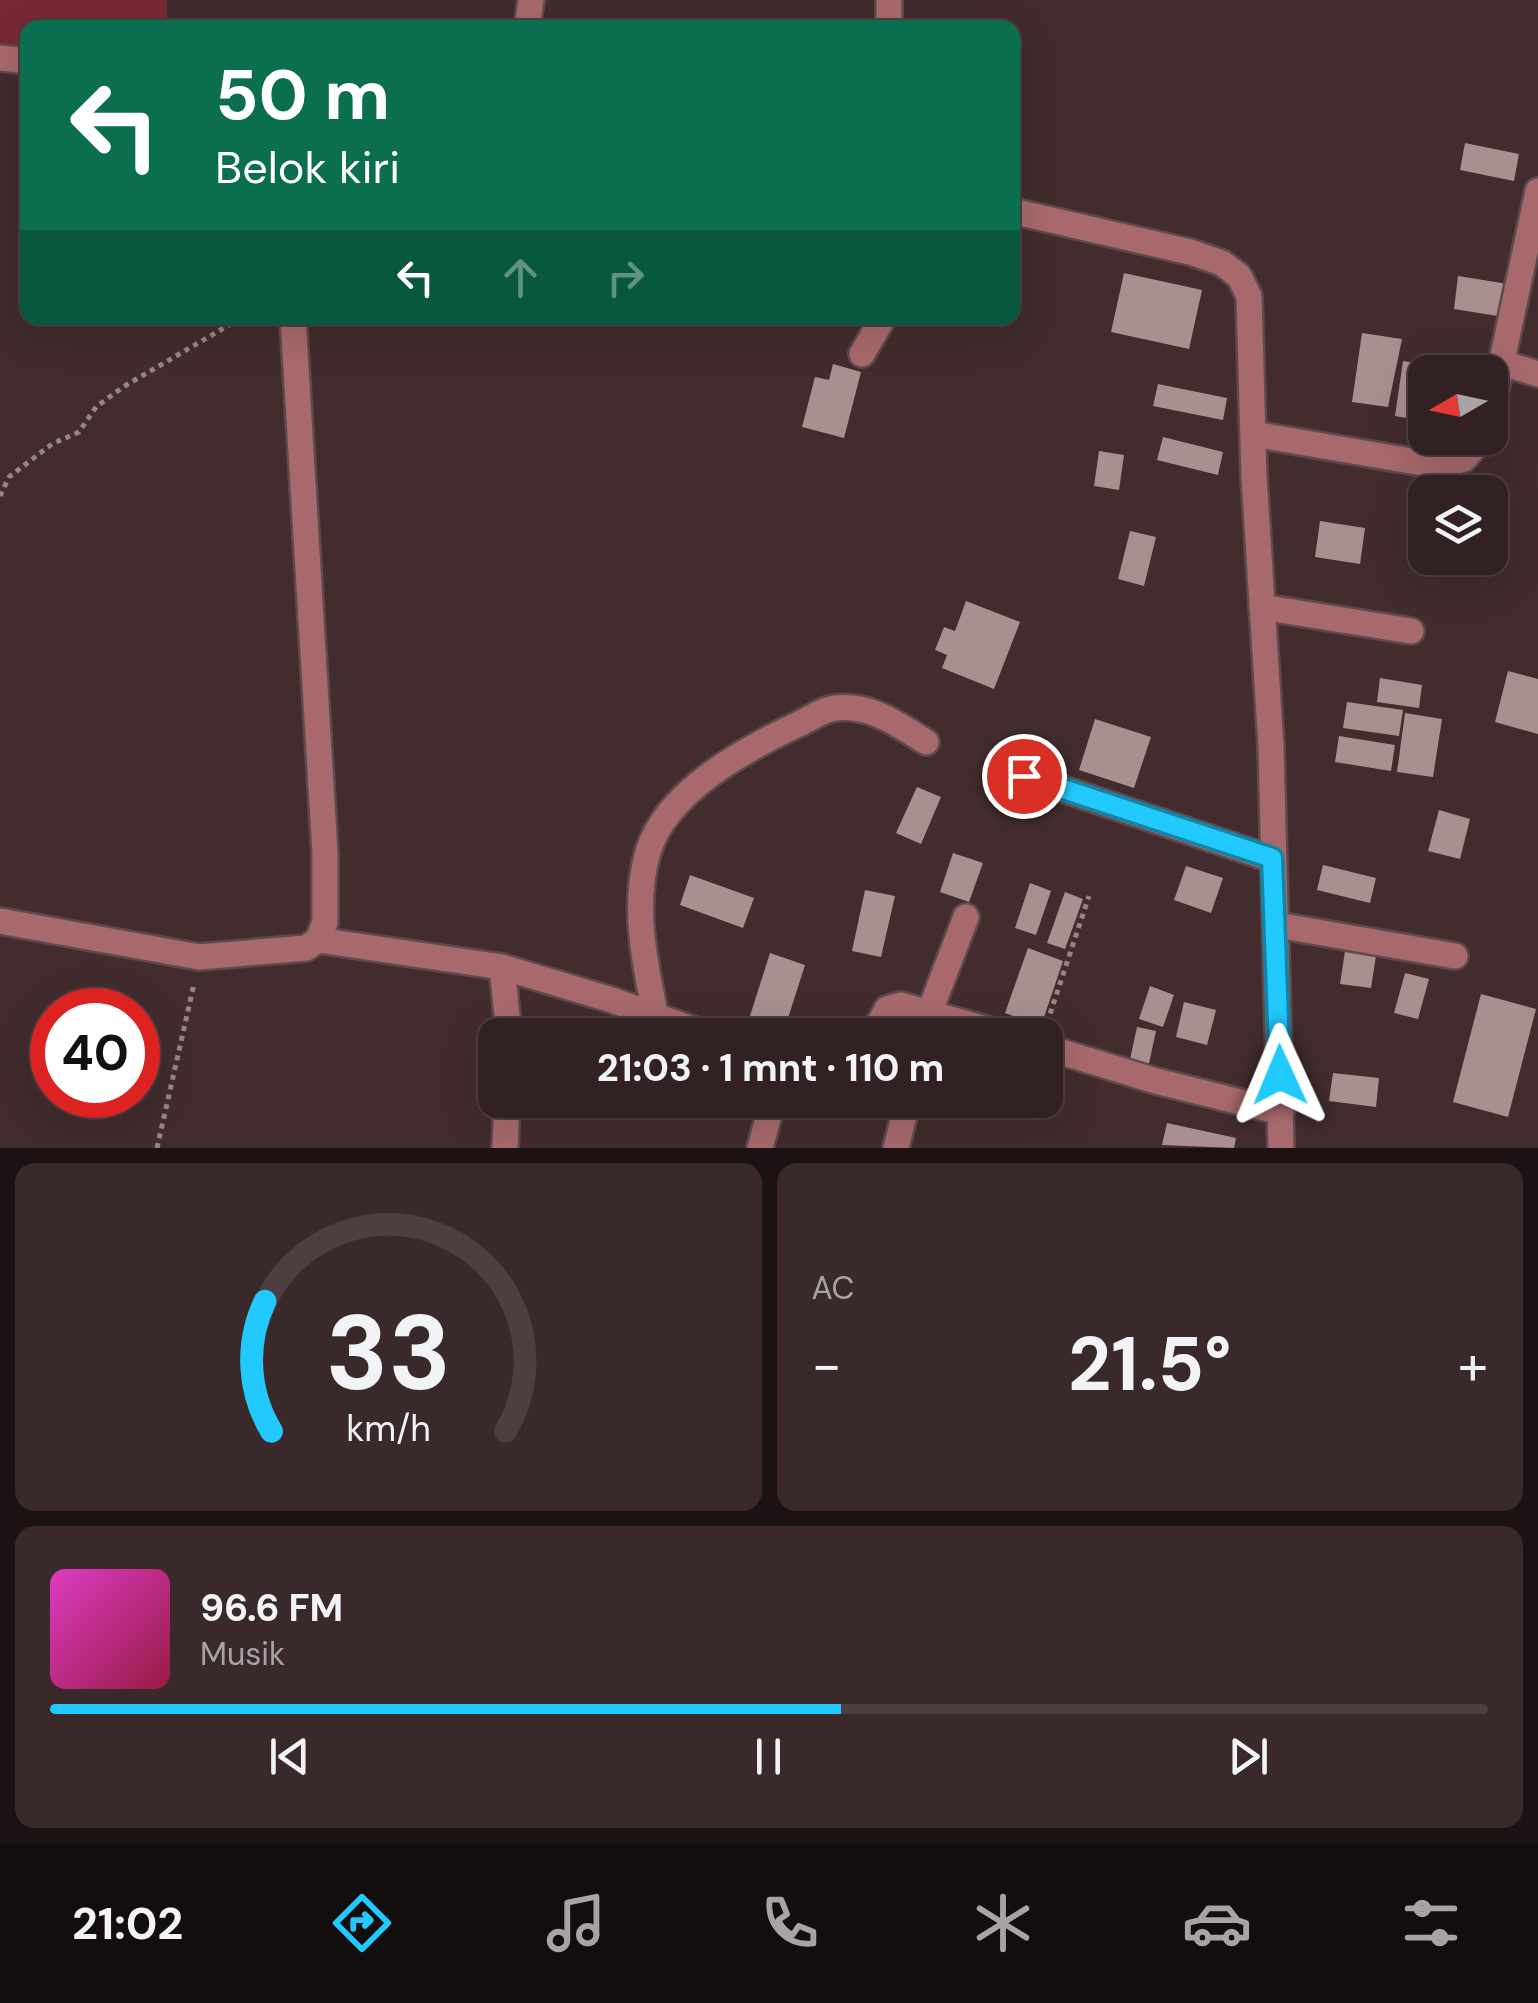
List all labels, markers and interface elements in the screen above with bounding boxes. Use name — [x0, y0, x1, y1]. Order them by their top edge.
text: 50 m — [215, 50, 390, 141]
icon: left — [50, 60, 180, 190]
text: Belok kiri — [215, 138, 400, 197]
icon: left — [388, 250, 443, 305]
icon: ahead — [493, 250, 548, 305]
icon: right — [598, 250, 653, 305]
north arrow — [1408, 355, 1508, 455]
map controls — [1408, 355, 1508, 575]
button: layers — [1408, 475, 1508, 575]
pin — [982, 734, 1067, 819]
icon: arrive — [997, 749, 1052, 804]
speed limit sign: 40 — [30, 988, 160, 1118]
position arrow — [1228, 1023, 1332, 1127]
text: 21:03 · 1 mnt · 110 m — [597, 1043, 944, 1093]
text: AC — [812, 1267, 854, 1309]
text: 33 — [326, 1286, 451, 1421]
text: 21.5° — [1068, 1316, 1231, 1413]
text: − — [812, 1329, 842, 1401]
text: + — [1458, 1329, 1488, 1401]
text: km/h — [346, 1406, 430, 1452]
text: 96.6 FM — [200, 1583, 343, 1633]
text: Musik — [200, 1633, 285, 1675]
icon: previous — [262, 1729, 317, 1784]
icon: pause — [741, 1729, 796, 1784]
icon: next — [1221, 1729, 1276, 1784]
icon: directions — [327, 1888, 397, 1958]
icon: music — [541, 1888, 611, 1958]
icon: phone — [755, 1888, 825, 1958]
icon: climate — [968, 1888, 1038, 1958]
icon: car — [1182, 1888, 1252, 1958]
icon: filters — [1396, 1888, 1466, 1958]
text: 21:02 — [72, 1894, 183, 1953]

